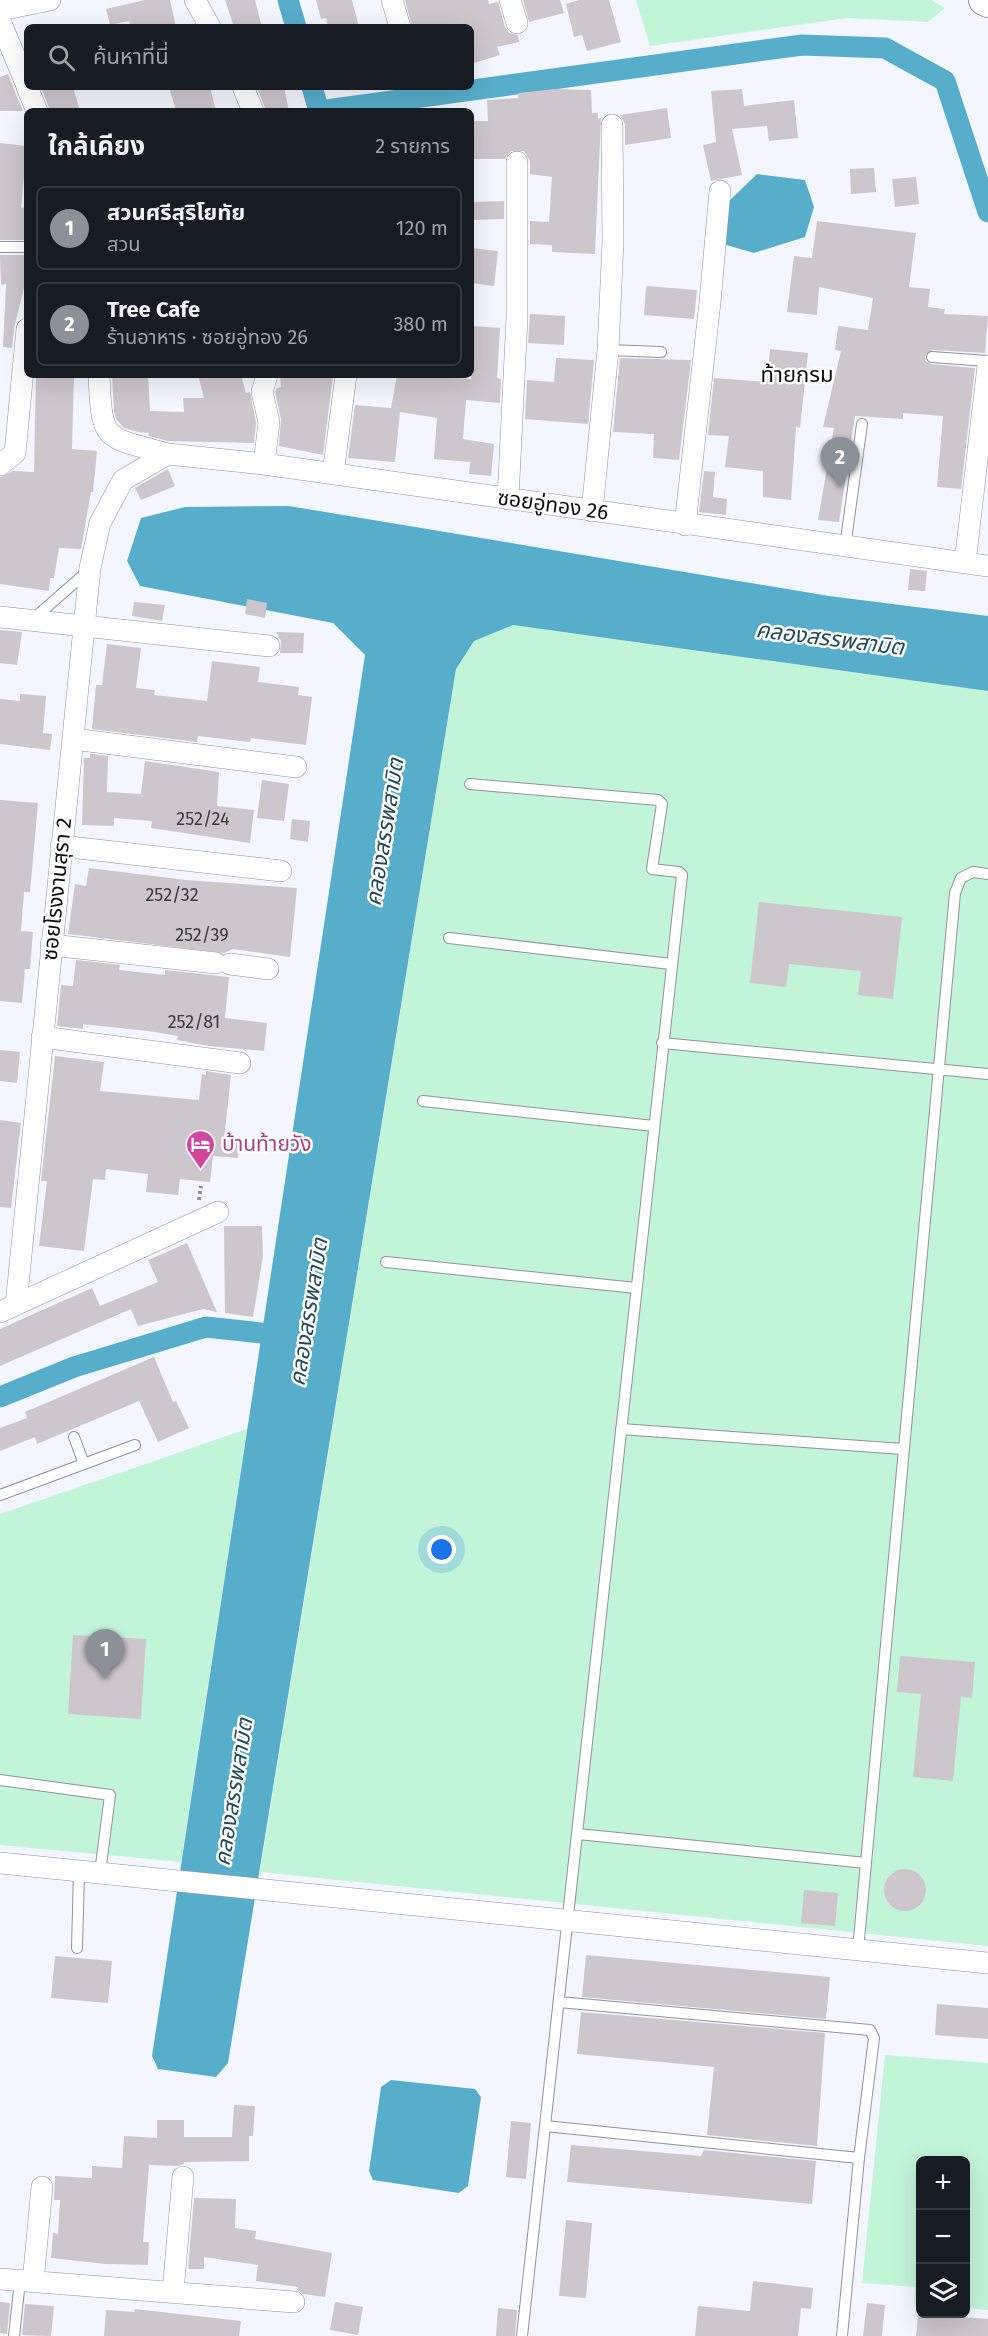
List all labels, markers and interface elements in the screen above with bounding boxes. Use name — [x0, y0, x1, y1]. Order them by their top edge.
search box — [24, 24, 474, 90]
icon: search — [45, 41, 78, 74]
text: ค้นหาที่นี่ — [93, 43, 169, 70]
text: ใกล้เคียง — [48, 131, 145, 162]
text: 2 รายการ — [375, 134, 450, 158]
text: สวนศรีสุริโยทัย — [107, 199, 245, 226]
text: 1 — [65, 216, 74, 240]
text: 120 m — [396, 216, 448, 240]
text: สวน — [107, 232, 141, 256]
text: Tree Cafe — [107, 296, 200, 323]
text: 2 — [64, 312, 75, 336]
text: 380 m — [393, 312, 448, 336]
text: ร้านอาหาร · ซอยอู่ทอง 26 — [107, 325, 308, 349]
district label: ท้ายกรม — [761, 361, 833, 388]
pin: 2 — [820, 438, 860, 487]
street label: ซอยอู่ทอง 26 — [496, 484, 610, 526]
water label: คลองสรรพสามิต — [754, 616, 906, 661]
water label: คลองสรรพสามิต — [360, 755, 410, 908]
house number: 252/24 — [176, 808, 230, 830]
street label: ซอยโรงงานสุรา 2 — [37, 816, 77, 962]
house number: 252/32 — [145, 884, 199, 906]
house number: 252/39 — [175, 924, 229, 946]
house number: 252/81 — [168, 1011, 220, 1033]
hotel icon: บ้านท้ายวัง — [185, 1128, 217, 1170]
place label: บ้านท้ายวัง — [222, 1131, 311, 1157]
water label: คลองสรรพสามิต — [284, 1235, 334, 1388]
your location — [427, 1535, 456, 1564]
pin: 1 — [86, 1630, 124, 1679]
water label: คลองสรรพสามิต — [209, 1715, 259, 1868]
map controls — [916, 2156, 970, 2318]
button: + — [916, 2156, 970, 2210]
button: − — [916, 2210, 970, 2264]
button: layers — [916, 2264, 970, 2318]

